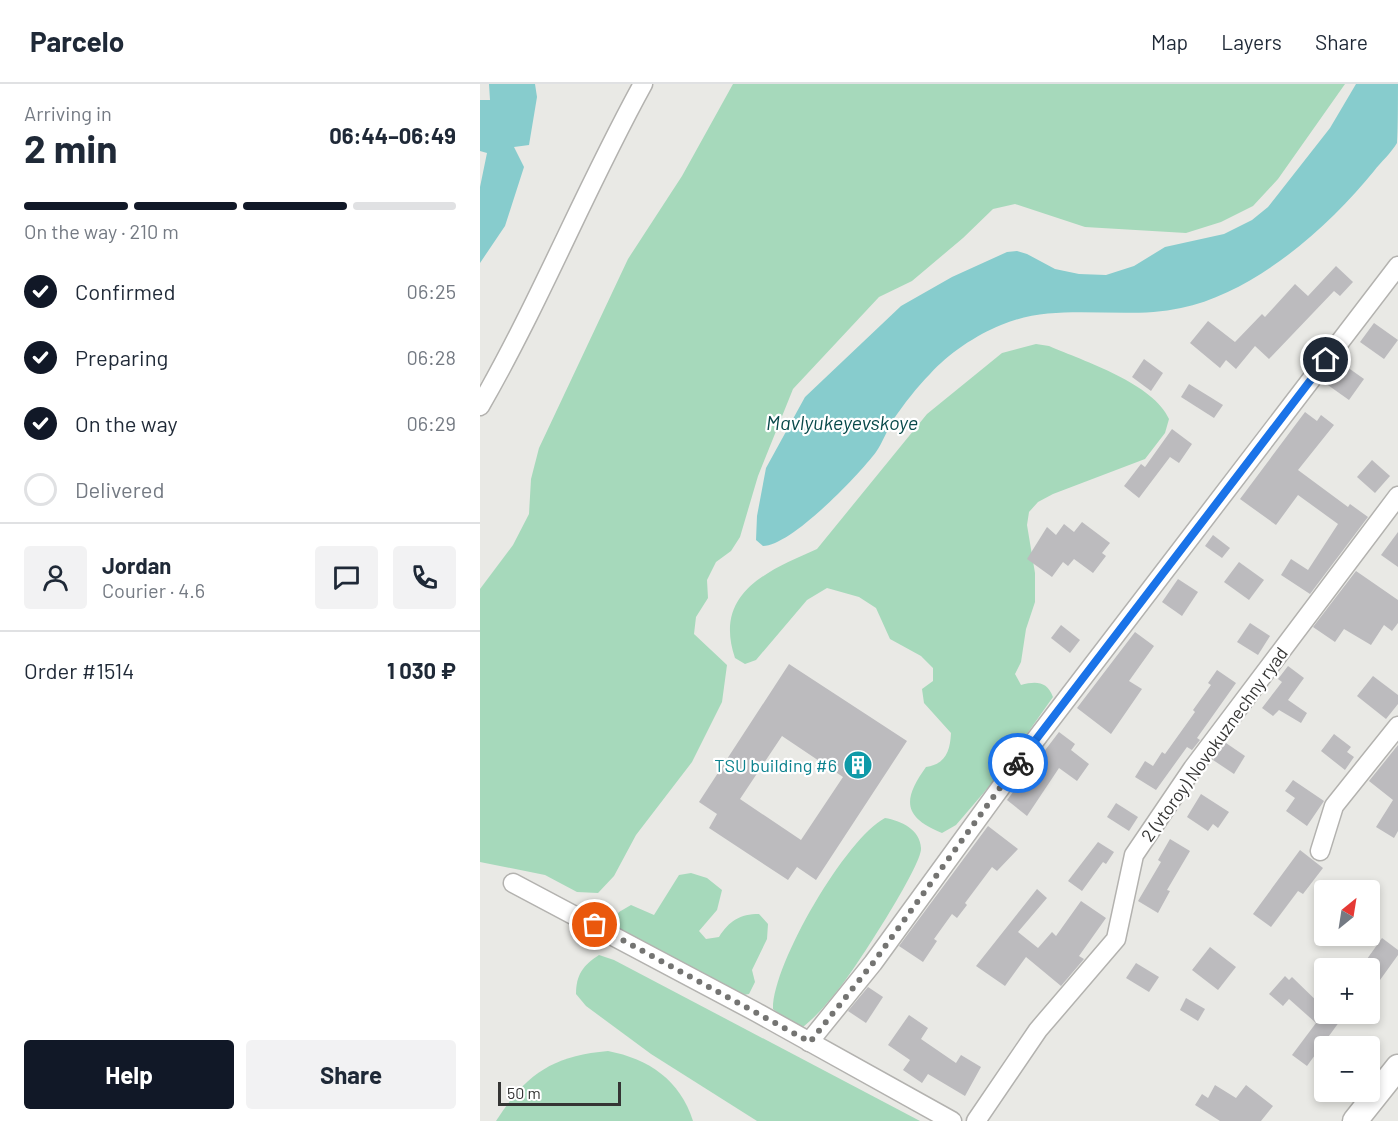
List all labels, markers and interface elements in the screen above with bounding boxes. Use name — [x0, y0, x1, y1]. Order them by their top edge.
text: Parcelo — [30, 24, 124, 58]
text: Map — [1151, 29, 1188, 54]
text: Layers — [1221, 29, 1282, 54]
text: Share — [1315, 29, 1368, 54]
text: Arriving in — [24, 101, 112, 125]
text: 06:44–06:49 — [329, 122, 456, 148]
text: 2 min — [24, 124, 117, 171]
text: On the way · 210 m — [24, 219, 179, 243]
icon: check — [24, 275, 57, 308]
text: Confirmed — [75, 278, 175, 304]
text: 06:25 — [407, 279, 456, 303]
pin — [1300, 334, 1351, 385]
icon: check — [24, 341, 57, 374]
icon: home — [1309, 343, 1342, 376]
text: Preparing — [75, 344, 168, 370]
text: 06:28 — [406, 345, 456, 369]
icon: check — [24, 407, 57, 440]
text: On the way — [75, 410, 178, 436]
water label: Mavlyukeyevskoye — [766, 410, 918, 434]
text: 06:29 — [406, 411, 456, 435]
text: Delivered — [75, 476, 164, 502]
button: person — [24, 546, 87, 609]
button: chat — [315, 546, 378, 609]
button: phone — [393, 546, 456, 609]
text: Jordan — [102, 552, 171, 578]
text: Courier · 4.6 — [102, 578, 205, 602]
street label: 2 (vtoroy) Novokuznechny ryad — [1136, 642, 1292, 846]
text: Order #1514 — [24, 657, 134, 683]
text: 1 030 ₽ — [387, 657, 456, 683]
courier — [988, 733, 1048, 793]
icon: bike — [1002, 747, 1035, 780]
building icon: TSU building #6 — [842, 749, 874, 781]
place label: TSU building #6 — [714, 754, 837, 776]
north arrow — [1314, 880, 1380, 946]
map controls — [1314, 880, 1380, 1102]
pin — [569, 899, 620, 950]
icon: bag — [578, 908, 611, 941]
button: + — [1314, 958, 1380, 1024]
button: − — [1314, 1036, 1380, 1102]
button: Help — [24, 1040, 234, 1109]
button: Share — [246, 1040, 456, 1109]
scale bar — [498, 1079, 621, 1106]
text: 50 m — [507, 1083, 541, 1102]

